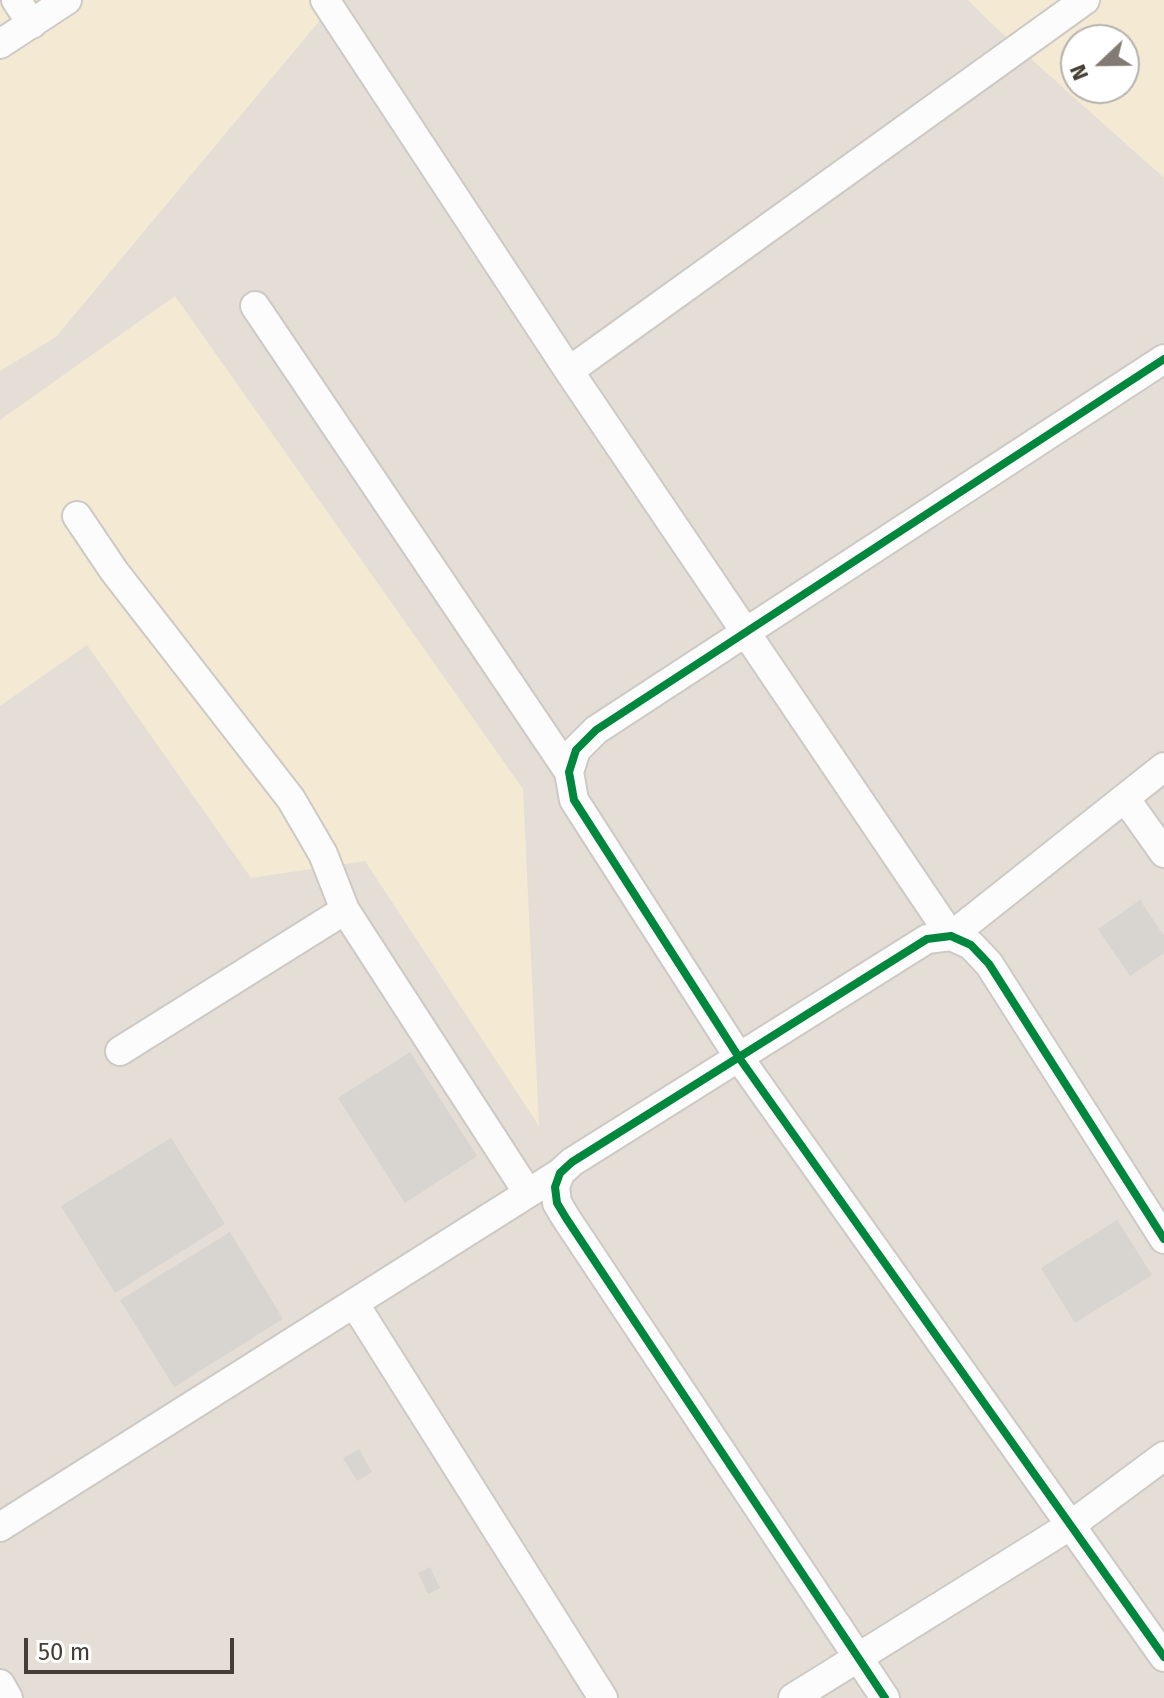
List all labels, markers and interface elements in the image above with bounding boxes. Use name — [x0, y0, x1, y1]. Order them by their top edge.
north arrow — [1060, 24, 1140, 104]
text: N — [1064, 61, 1094, 84]
scale bar — [28, 1622, 238, 1672]
text: 50 m — [38, 1638, 90, 1666]

